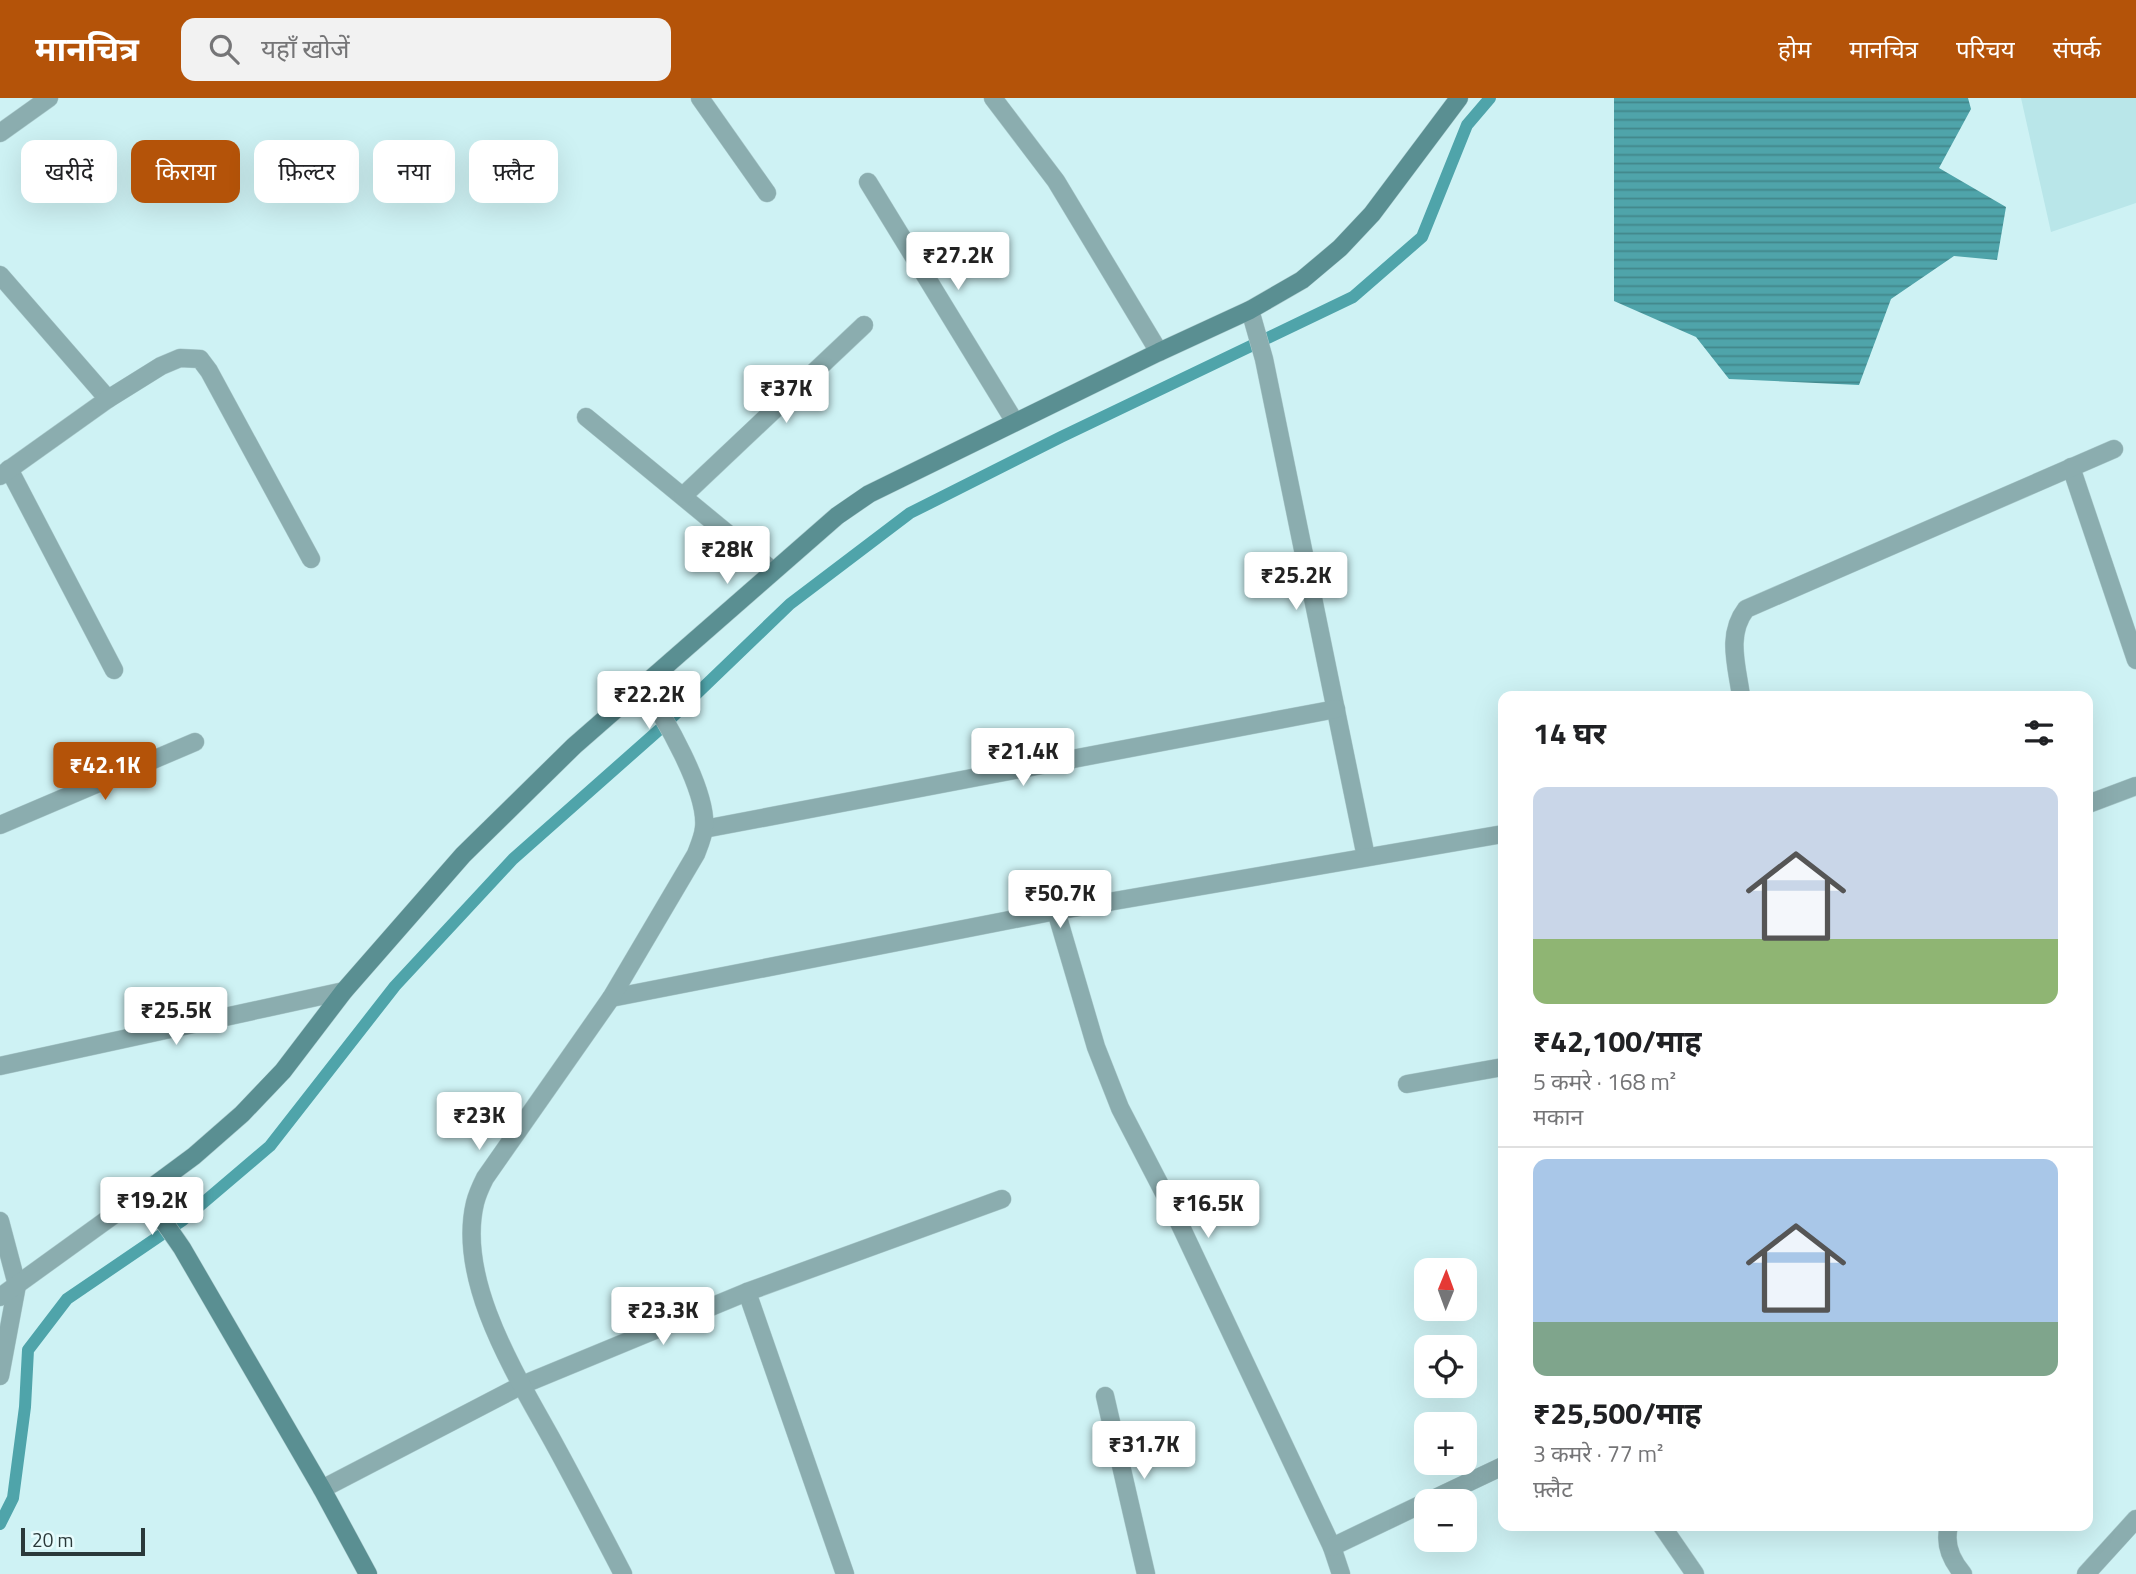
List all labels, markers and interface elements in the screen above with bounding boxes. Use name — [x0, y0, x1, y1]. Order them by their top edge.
search box — [181, 18, 671, 81]
text: मानचित्र — [35, 24, 139, 74]
text: यहाँ खोजें — [261, 29, 350, 68]
icon: search — [205, 30, 243, 68]
text: होम — [1778, 31, 1811, 67]
text: मानचित्र — [1849, 31, 1918, 67]
text: परिचय — [1956, 31, 2015, 67]
text: संपर्क — [2053, 31, 2101, 67]
chip: खरीदें — [21, 140, 117, 203]
chip: किराया — [131, 140, 240, 203]
chip: फ़िल्टर — [254, 140, 359, 203]
chip: नया — [373, 140, 455, 203]
chip: फ़्लैट — [469, 140, 558, 203]
pin: ₹27.2K — [901, 232, 1015, 292]
text: ₹27.2K — [922, 237, 994, 272]
pin: ₹37K — [745, 366, 827, 425]
text: ₹37K — [760, 370, 812, 405]
pin: ₹28K — [686, 526, 768, 586]
text: ₹28K — [701, 531, 753, 566]
pin: ₹25.2K — [1239, 552, 1353, 612]
text: ₹25.2K — [1260, 557, 1332, 592]
pin: ₹22.2K — [592, 672, 706, 731]
text: ₹22.2K — [613, 676, 685, 711]
text: 14 घर — [1533, 710, 1606, 756]
icon: filters — [2020, 714, 2058, 752]
pin: ₹21.4K — [966, 728, 1080, 788]
text: ₹21.4K — [987, 733, 1059, 768]
pin: ₹42.1K — [48, 742, 162, 802]
text: ₹42.1K — [69, 747, 141, 782]
icon: home — [1733, 833, 1859, 959]
pin: ₹50.7K — [1003, 870, 1117, 930]
text: ₹50.7K — [1024, 875, 1096, 910]
pin: ₹25.5K — [119, 988, 233, 1047]
text: ₹25.5K — [140, 992, 212, 1027]
text: ₹42,100/माह — [1533, 1018, 1701, 1064]
text: 5 कमरे · 168 m² — [1533, 1064, 1676, 1099]
pin: ₹23K — [438, 1093, 520, 1152]
text: ₹23K — [453, 1097, 505, 1132]
text: मकान — [1533, 1099, 1583, 1134]
pin: ₹19.2K — [95, 1178, 209, 1237]
pin: ₹16.5K — [1151, 1180, 1265, 1240]
text: ₹19.2K — [116, 1182, 188, 1217]
text: ₹16.5K — [1172, 1185, 1244, 1220]
icon: home — [1733, 1205, 1859, 1331]
north arrow — [1414, 1258, 1477, 1321]
map controls — [1414, 1258, 1477, 1552]
pin: ₹23.3K — [606, 1288, 720, 1347]
text: ₹23.3K — [627, 1292, 699, 1327]
button: locate — [1414, 1335, 1477, 1398]
text: ₹25,500/माह — [1533, 1390, 1701, 1436]
button: + — [1414, 1412, 1477, 1475]
pin: ₹31.7K — [1087, 1422, 1201, 1481]
text: ₹31.7K — [1108, 1426, 1180, 1461]
text: 3 कमरे · 77 m² — [1533, 1436, 1663, 1471]
text: फ़्लैट — [1533, 1471, 1573, 1506]
button: − — [1414, 1489, 1477, 1552]
scale bar — [21, 1525, 145, 1557]
text: 20 m — [32, 1525, 73, 1554]

